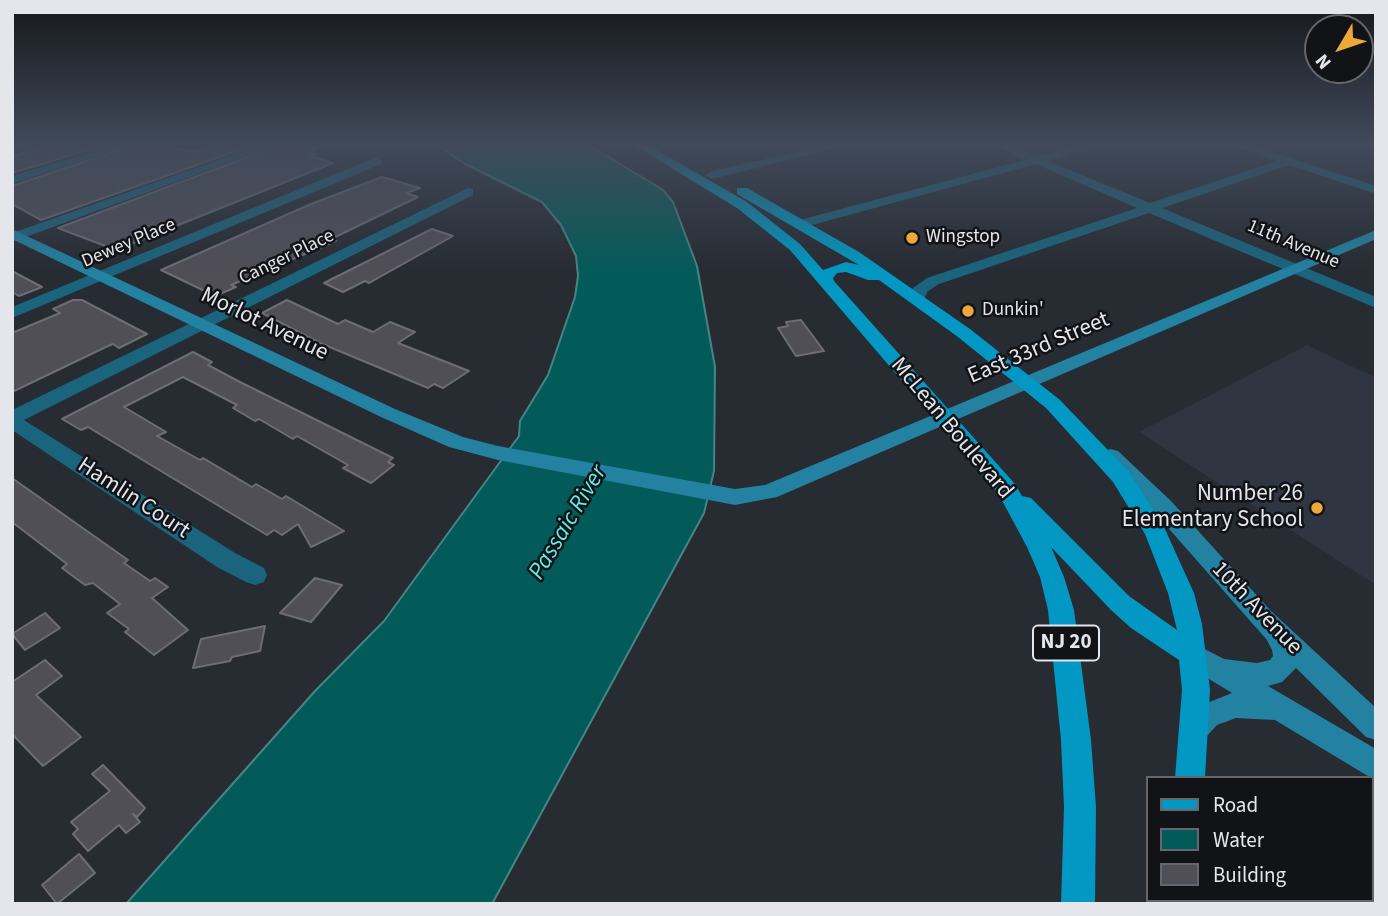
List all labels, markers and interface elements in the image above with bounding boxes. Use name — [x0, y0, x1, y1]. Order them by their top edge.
north arrow — [1304, 14, 1374, 84]
text: N — [1309, 48, 1338, 75]
street label: Dewey Place — [79, 214, 179, 274]
street label: 11th Avenue — [1243, 215, 1343, 275]
street label: Canger Place — [236, 225, 338, 291]
place label: Wingstop — [926, 227, 1000, 249]
marker: Wingstop — [904, 230, 920, 246]
street label: Morlot Avenue — [196, 282, 332, 368]
place label: Dunkin' — [982, 300, 1044, 322]
marker: Dunkin' — [960, 303, 976, 319]
street label: East 33rd Street — [964, 307, 1114, 391]
street label: McLean Boulevard — [884, 353, 1018, 505]
street label: Hamlin Court — [72, 453, 194, 545]
water label: Passaic River — [524, 461, 614, 585]
place label: Number 26 Elementary School — [1122, 481, 1303, 535]
marker: Number 26 Elementary School — [1309, 500, 1325, 516]
street label: 10th Avenue — [1205, 557, 1307, 661]
road number: NJ 20 — [1033, 626, 1099, 660]
legend — [1146, 776, 1374, 902]
text: Road — [1213, 790, 1258, 820]
text: Water — [1213, 825, 1264, 855]
text: Building — [1213, 860, 1286, 890]

